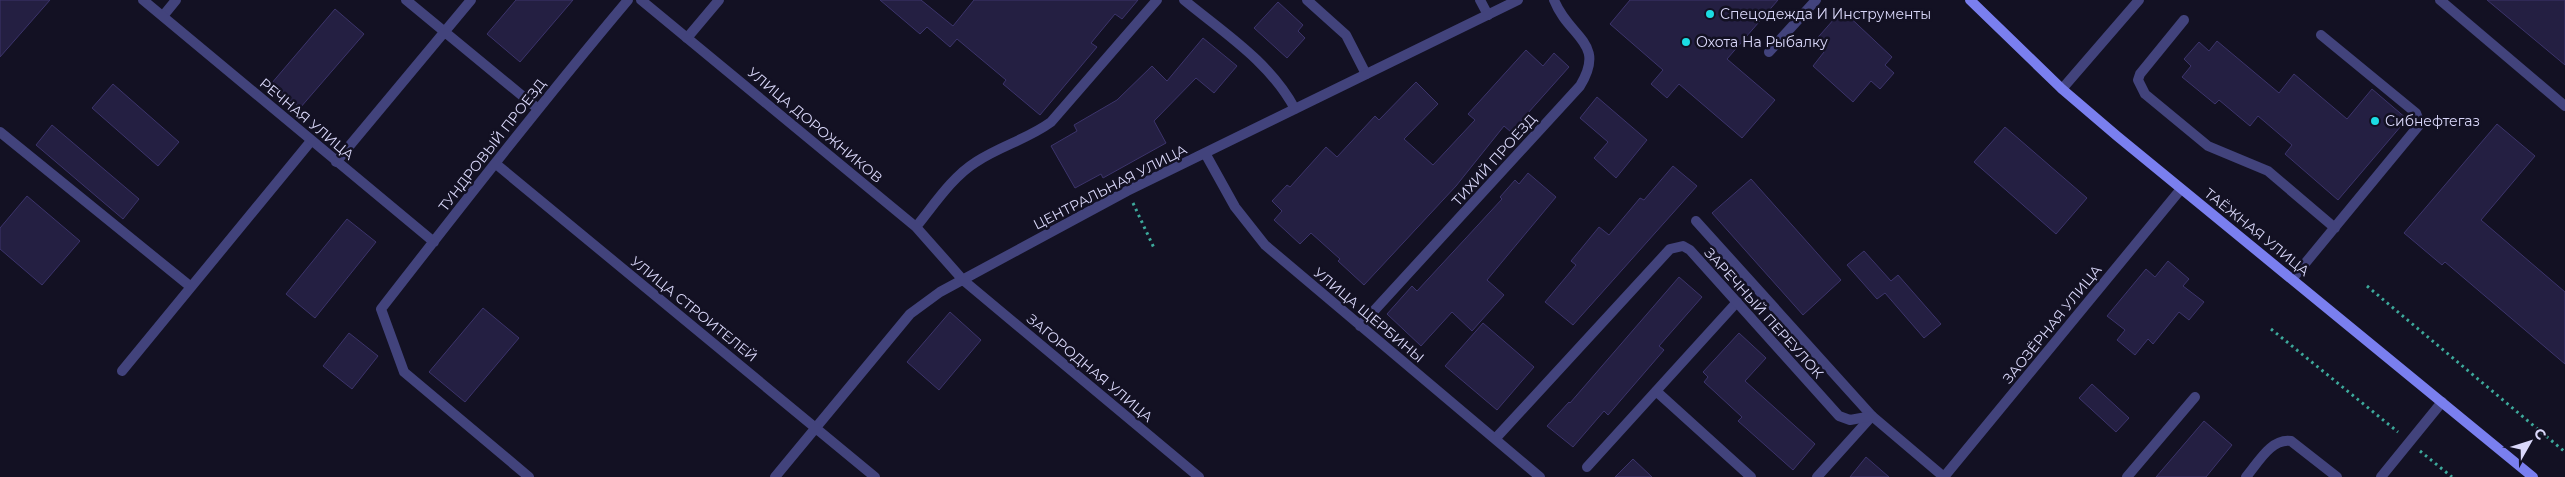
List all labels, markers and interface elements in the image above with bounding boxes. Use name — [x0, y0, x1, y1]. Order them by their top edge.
place label: Спецодежда И Инструменты — [1720, 5, 1931, 23]
marker: Спецодежда И Инструменты — [1704, 8, 1716, 20]
place label: Охота На Рыбалку — [1696, 33, 1828, 51]
marker: Охота На Рыбалку — [1680, 36, 1692, 48]
street label: УЛИЦА ДОРОЖНИКОВ — [744, 63, 886, 187]
street label: РЕЧНАЯ УЛИЦА — [256, 74, 358, 164]
street label: ТУНДРОВЫЙ ПРОЕЗД — [435, 75, 549, 215]
street label: ТИХИЙ ПРОЕЗД — [1448, 110, 1540, 210]
place label: Сибнефтегаз — [2385, 112, 2480, 130]
marker: Сибнефтегаз — [2369, 115, 2381, 127]
street label: ЦЕНТРАЛЬНАЯ УЛИЦА — [1030, 140, 1190, 234]
street label: ТАЁЖНАЯ УЛИЦА — [2201, 184, 2314, 280]
street label: ЗАРЕЧНЫЙ ПЕРЕУЛОК — [1700, 244, 1828, 382]
street label: УЛИЦА СТРОИТЕЛЕЙ — [627, 252, 761, 366]
street label: ЗАОЗЁРНАЯ УЛИЦА — [1999, 261, 2106, 387]
street label: УЛИЦА ЩЕРБИНЫ — [1310, 263, 1428, 367]
street label: ЗАГОРОДНАЯ УЛИЦА — [1023, 310, 1157, 427]
north arrow — [2505, 417, 2555, 467]
text: С — [2530, 424, 2550, 443]

